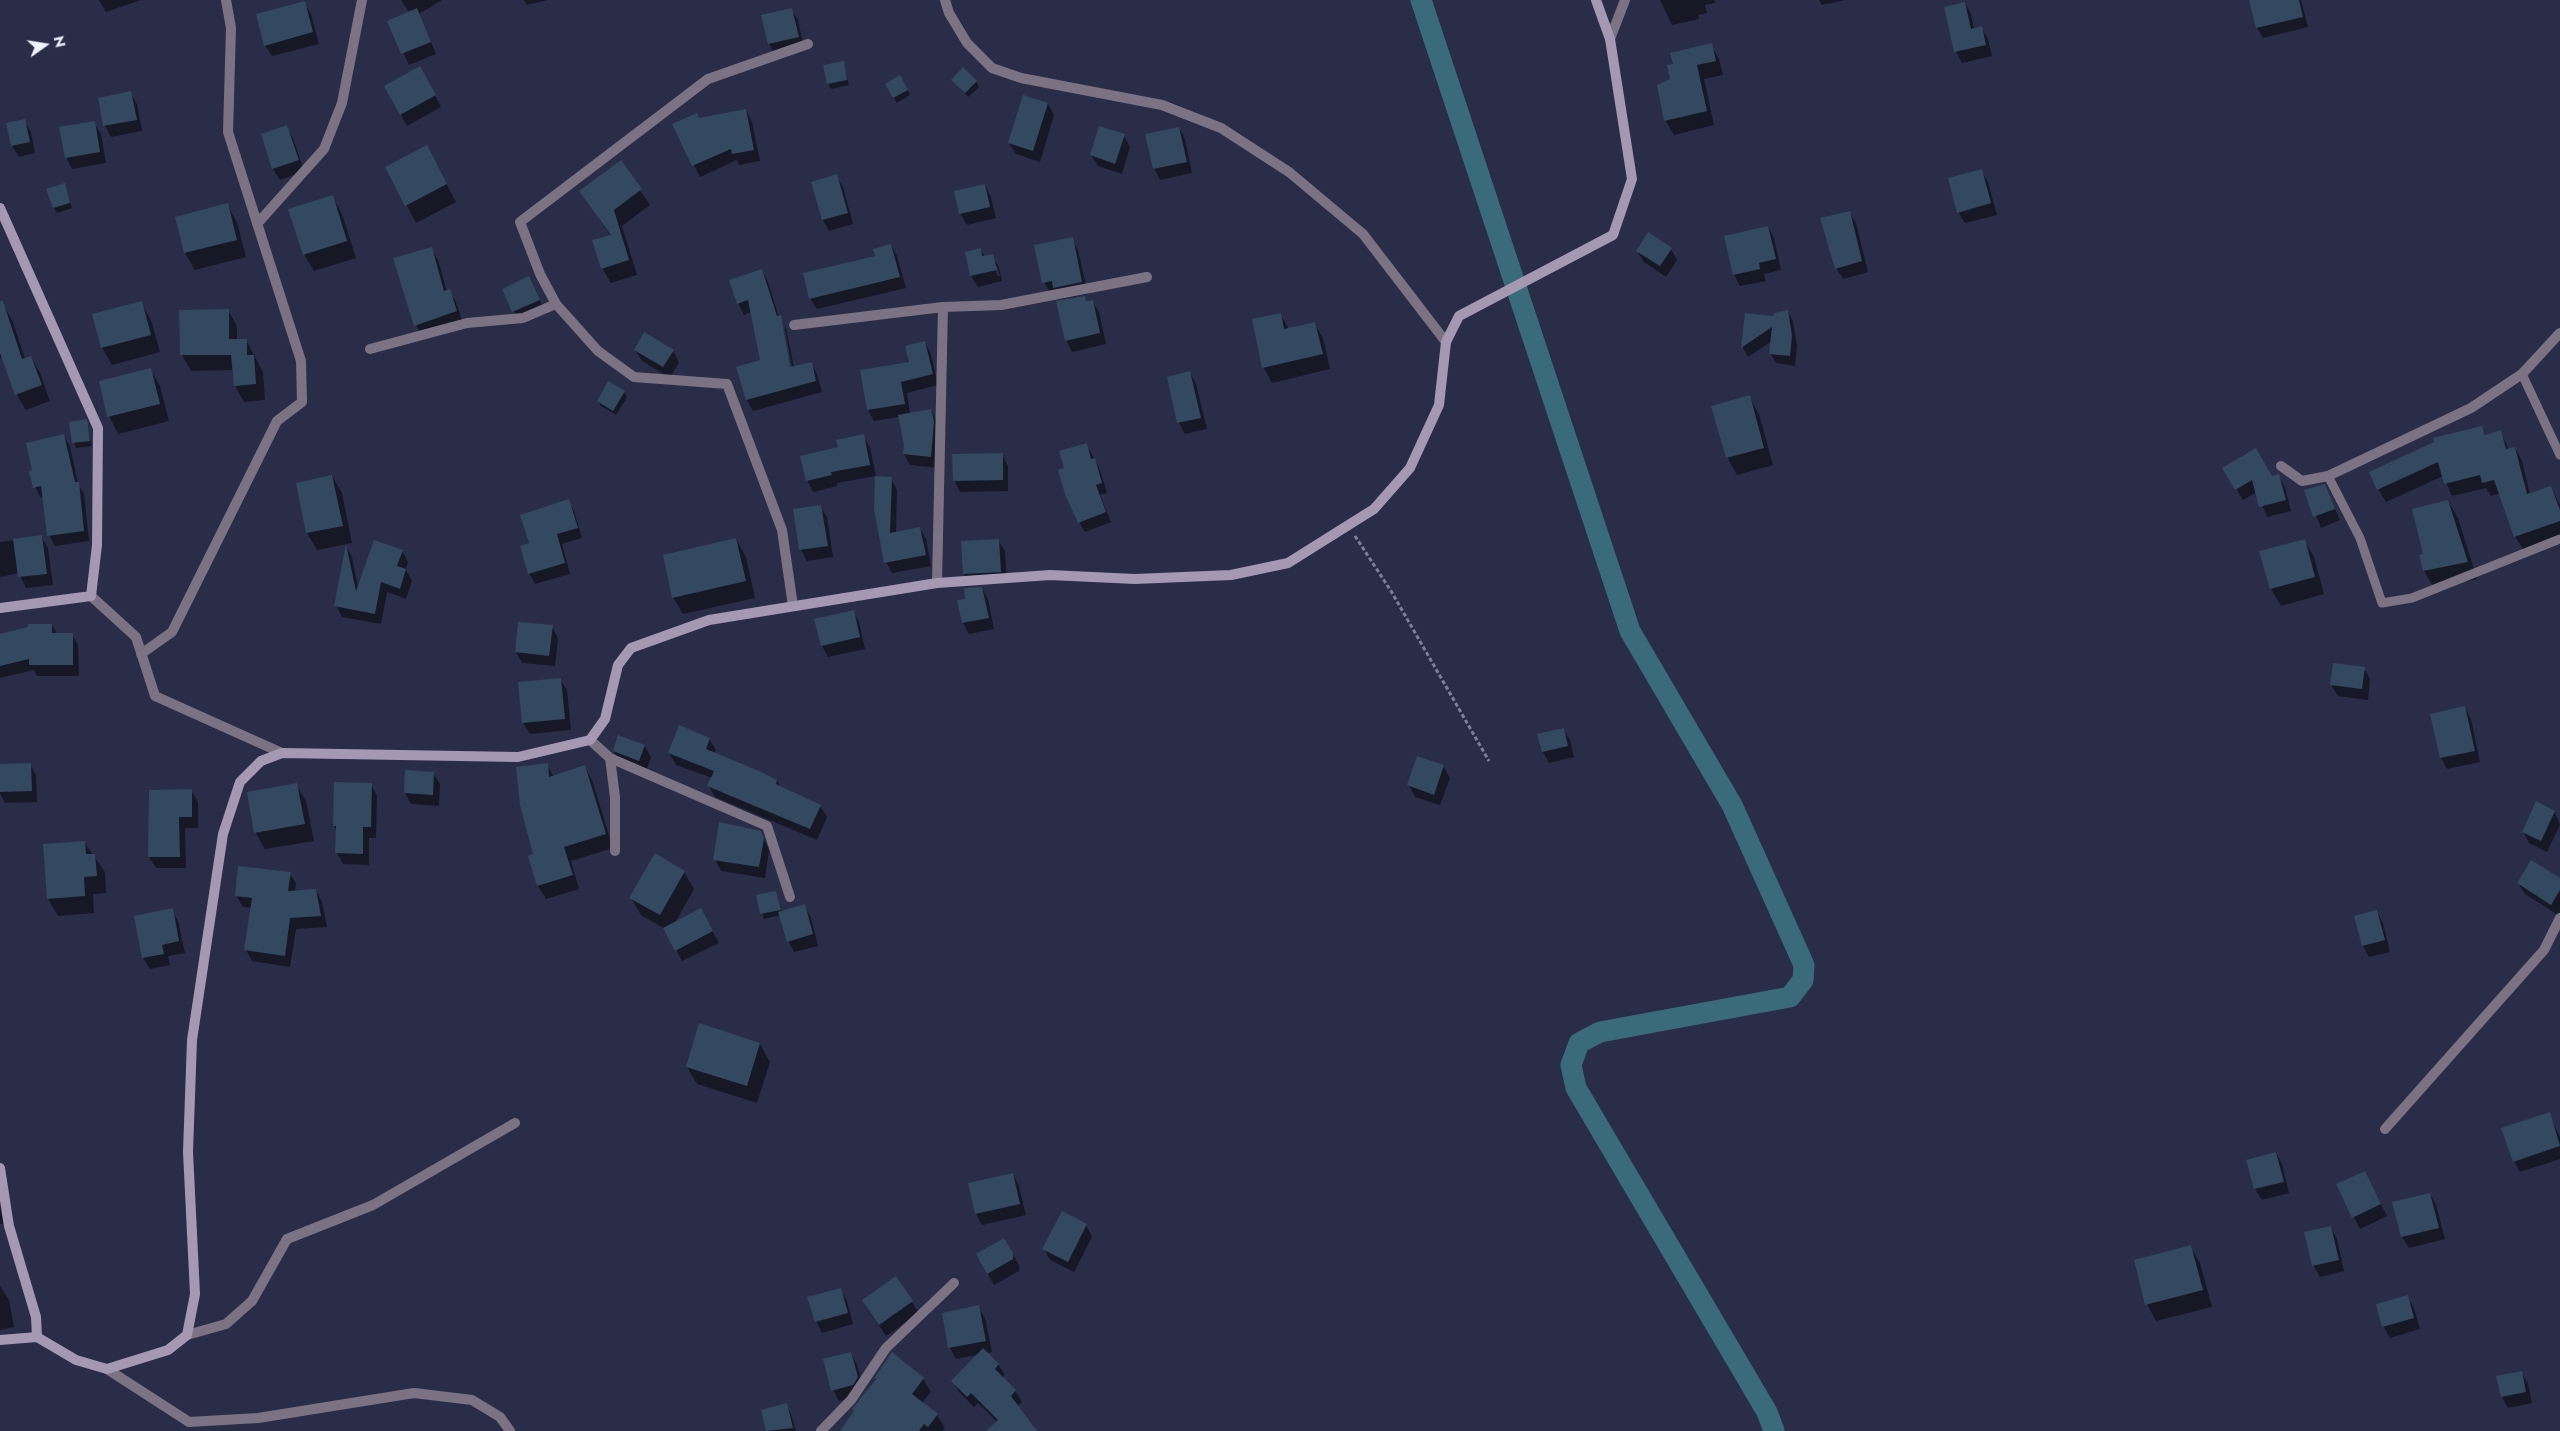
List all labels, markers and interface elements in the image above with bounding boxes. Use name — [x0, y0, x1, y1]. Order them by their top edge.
north arrow — [20, 20, 70, 70]
text: N — [49, 34, 71, 49]

